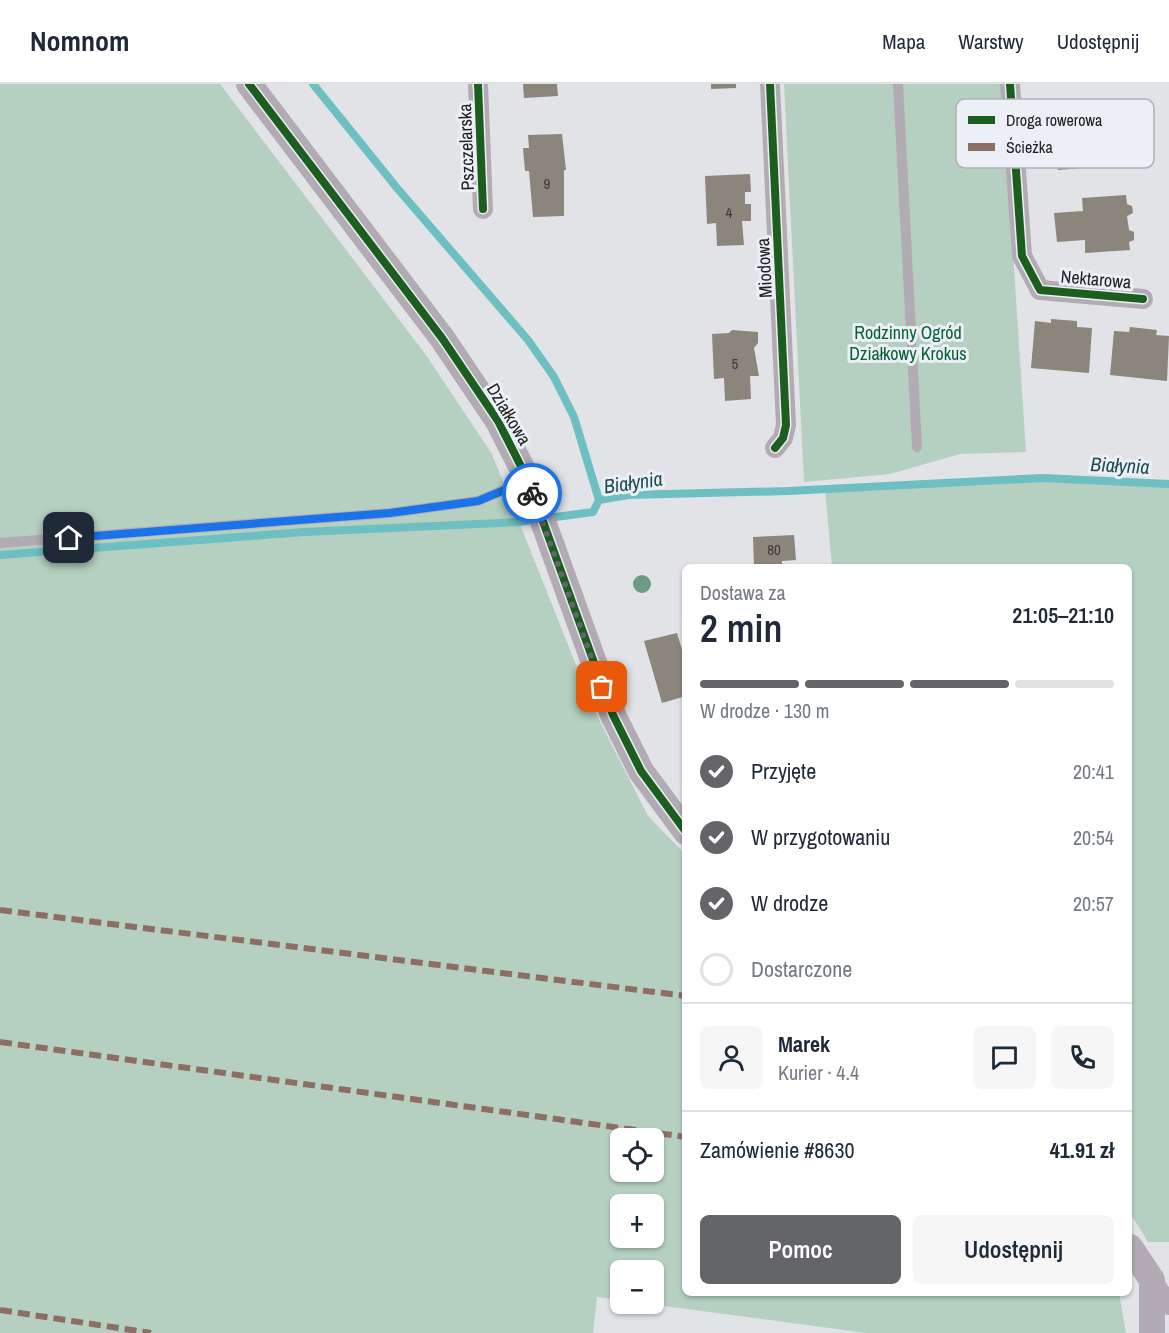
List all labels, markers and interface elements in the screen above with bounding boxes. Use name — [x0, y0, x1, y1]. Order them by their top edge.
text: Nomnom — [30, 22, 130, 60]
text: Mapa — [882, 27, 925, 56]
text: Warstwy — [958, 27, 1024, 56]
text: Udostępnij — [1057, 27, 1139, 56]
legend — [956, 99, 1154, 168]
street label: Pszczelarska — [452, 103, 480, 191]
text: Droga rowerowa — [1006, 109, 1103, 131]
text: Ścieżka — [1006, 136, 1053, 158]
house number: 9 — [544, 173, 551, 194]
house number: 4 — [726, 202, 733, 223]
street label: Miodowa — [750, 237, 778, 299]
street label: Nektarowa — [1060, 263, 1132, 295]
park label: Rodzinny Ogród Działkowy Krokus — [849, 320, 967, 366]
house number: 5 — [732, 353, 739, 374]
street label: Działkowa — [481, 378, 537, 450]
water label: Białynia — [1090, 450, 1150, 480]
courier — [502, 463, 562, 523]
water label: Białynia — [602, 465, 664, 499]
icon: bike — [516, 477, 549, 510]
pin — [43, 512, 94, 563]
icon: home — [52, 521, 85, 554]
house number: 80 — [767, 539, 781, 560]
text: Dostawa za — [700, 579, 786, 606]
text: 21:05–21:10 — [1012, 600, 1114, 630]
text: 2 min — [700, 602, 782, 654]
pin — [576, 661, 627, 712]
icon: bag — [585, 670, 618, 703]
text: W drodze · 130 m — [700, 697, 829, 724]
icon: check — [700, 755, 733, 788]
text: Przyjęte — [751, 756, 816, 786]
text: 20:41 — [1073, 758, 1114, 785]
icon: check — [700, 821, 733, 854]
text: W przygotowaniu — [751, 822, 890, 852]
text: 20:54 — [1073, 824, 1114, 851]
icon: check — [700, 887, 733, 920]
text: W drodze — [751, 888, 828, 918]
text: 20:57 — [1073, 890, 1114, 917]
text: Dostarczone — [751, 954, 852, 984]
button: person — [700, 1026, 763, 1089]
button: chat — [973, 1026, 1036, 1089]
button: phone — [1051, 1026, 1114, 1089]
text: Marek — [778, 1029, 830, 1059]
text: Kurier · 4.4 — [778, 1059, 859, 1086]
map controls — [610, 1128, 664, 1314]
button: locate — [610, 1128, 664, 1182]
text: Zamówienie #8630 — [700, 1135, 854, 1165]
text: 41.91 zł — [1050, 1135, 1114, 1165]
button: + — [610, 1194, 664, 1248]
button: Pomoc — [700, 1215, 901, 1284]
button: Udostępnij — [913, 1215, 1114, 1284]
button: − — [610, 1260, 664, 1314]

